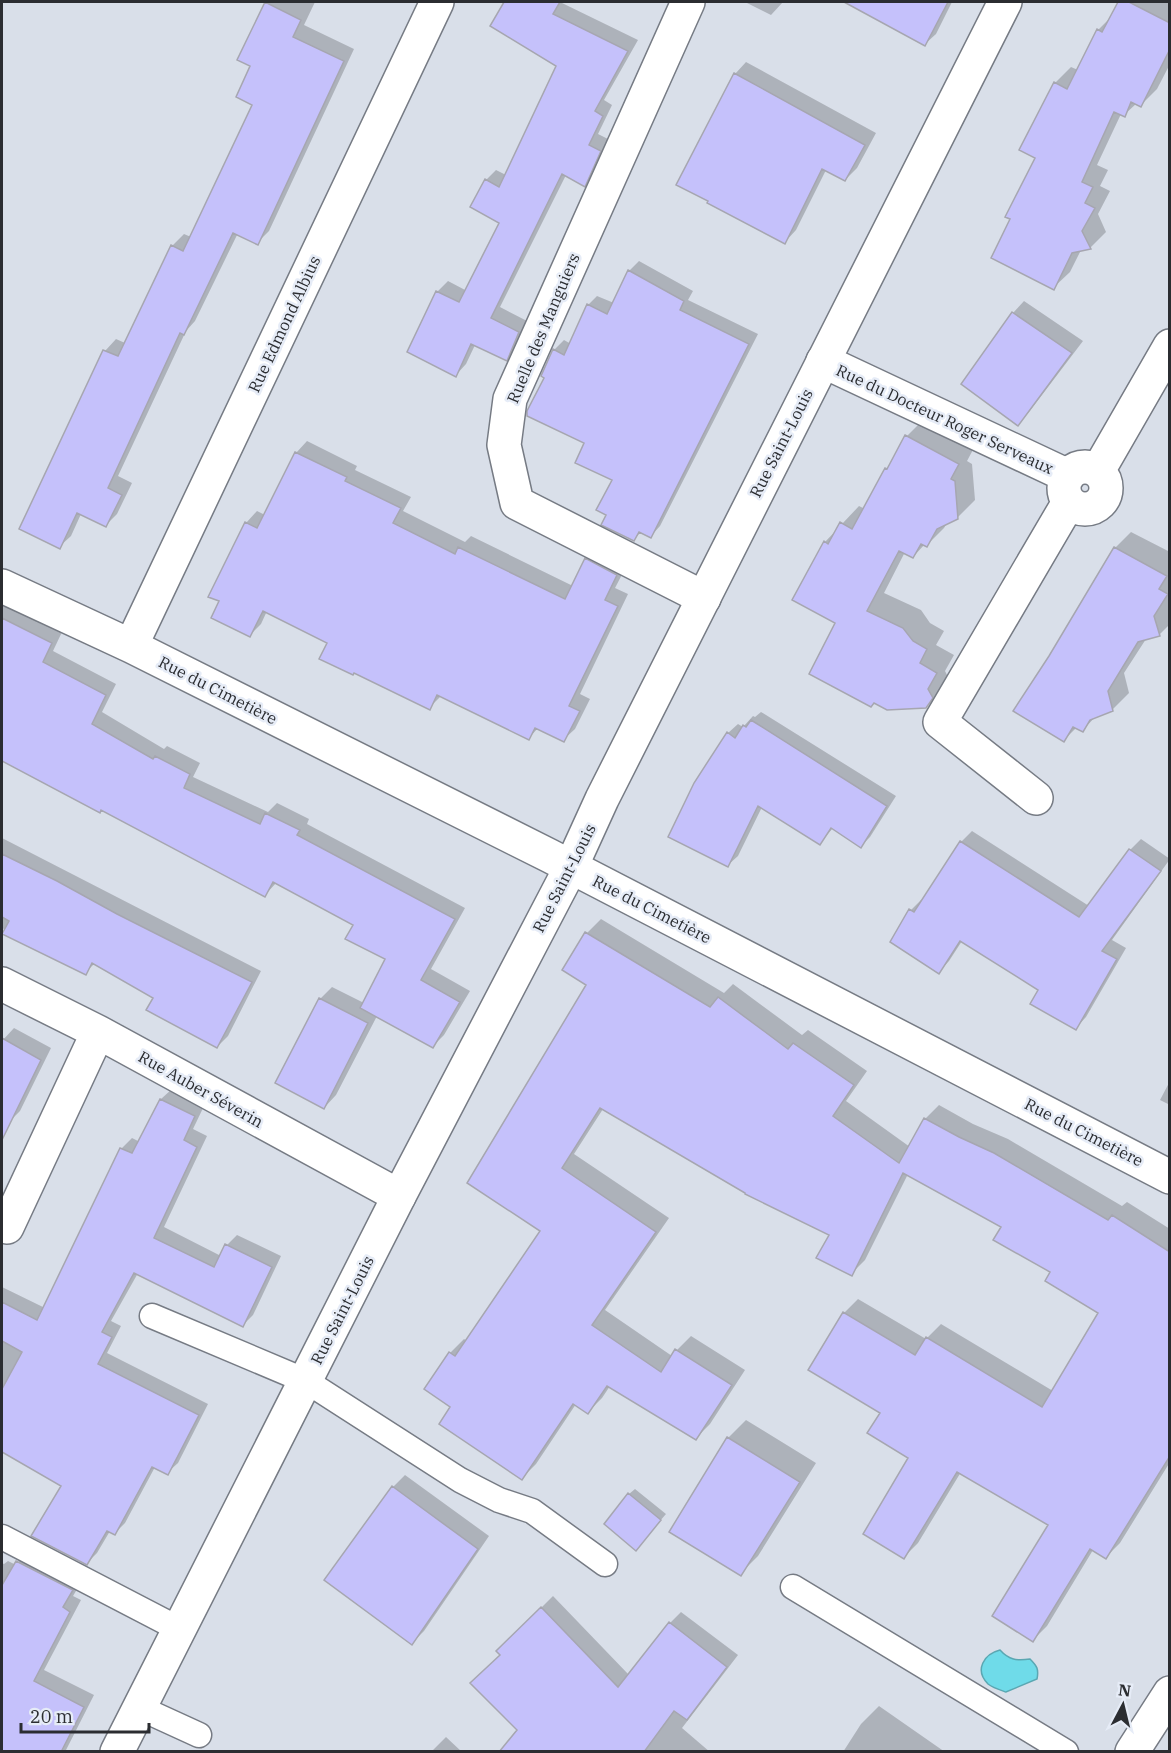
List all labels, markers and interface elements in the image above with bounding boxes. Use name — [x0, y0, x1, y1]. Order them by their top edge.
street label: Ruelle des Manguiers — [502, 250, 584, 406]
street label: Rue Edmond Albius — [244, 252, 324, 396]
street label: Rue du Docteur Roger Serveaux — [833, 360, 1057, 478]
street label: Rue Saint-Louis — [745, 385, 817, 501]
street label: Rue du Cimetière — [155, 651, 281, 729]
street label: Rue Saint-Louis — [528, 820, 600, 936]
street label: Rue du Cimetière — [589, 870, 715, 948]
street label: Rue Auber Séverin — [135, 1046, 267, 1132]
street label: Rue du Cimetière — [1021, 1093, 1147, 1171]
street label: Rue Saint-Louis — [306, 1252, 378, 1368]
north arrow — [1093, 1675, 1153, 1735]
text: N — [1117, 1679, 1132, 1701]
scale bar — [21, 1696, 148, 1734]
text: 20 m — [30, 1705, 73, 1728]

